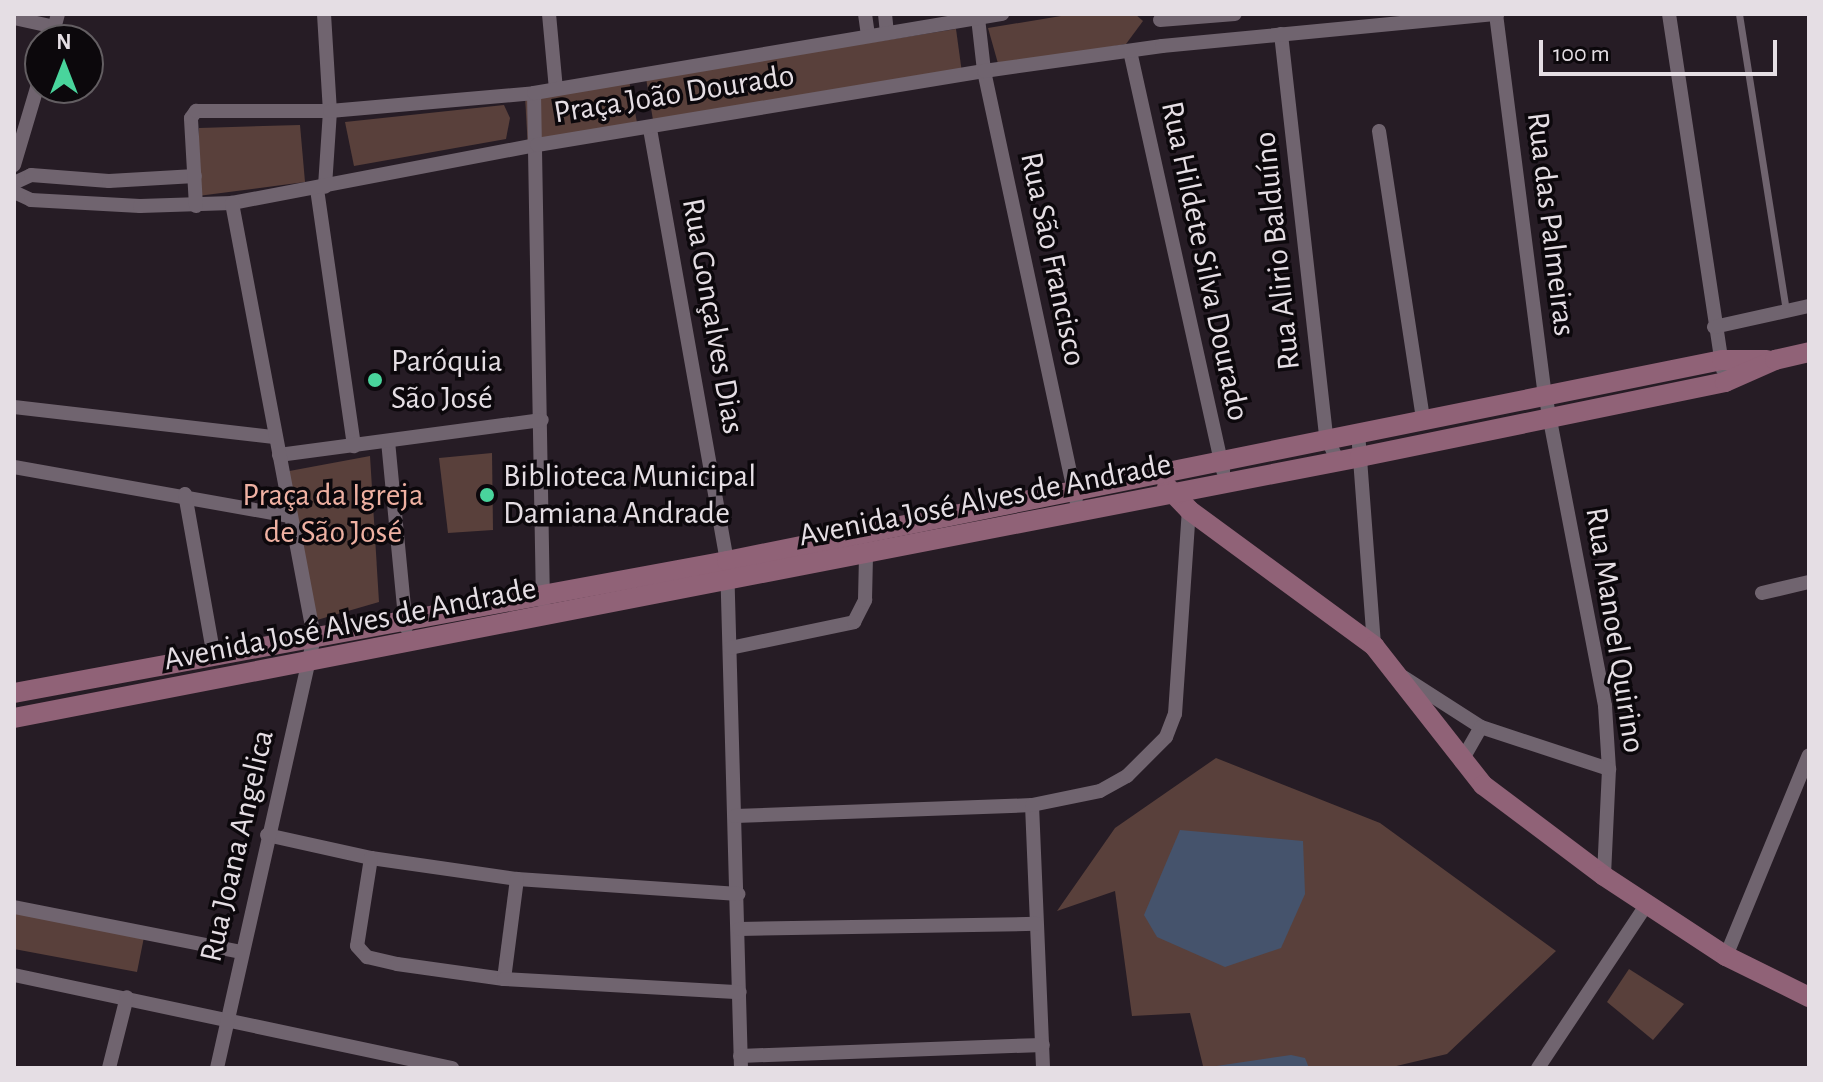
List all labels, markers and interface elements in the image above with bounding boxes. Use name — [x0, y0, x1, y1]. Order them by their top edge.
north arrow — [24, 24, 104, 104]
scale bar — [1543, 24, 1781, 74]
text: N — [56, 31, 72, 53]
text: 100 m — [1553, 42, 1610, 66]
street label: Praça João Dourado — [551, 56, 797, 132]
street label: Rua Hildete Silva Dourado — [1152, 98, 1258, 424]
street label: Rua das Palmeiras — [1518, 110, 1584, 338]
street label: Rua Alirio Balduíno — [1245, 130, 1309, 372]
street label: Rua São Francisco — [1012, 149, 1094, 369]
street label: Rua Gonçalves Dias — [673, 195, 753, 437]
place label: Paróquia São José — [391, 343, 502, 418]
marker: Paróquia São José — [366, 371, 384, 389]
street label: Avenida José Alves de Andrade — [795, 445, 1175, 555]
place label: Biblioteca Municipal Damiana Andrade — [503, 458, 756, 533]
park label: Praça da Igreja de São José — [242, 477, 424, 552]
marker: Biblioteca Municipal Damiana Andrade — [478, 486, 496, 504]
street label: Rua Manoel Quirino — [1577, 505, 1653, 755]
street label: Avenida José Alves de Andrade — [160, 569, 540, 679]
street label: Rua Joana Angelica — [192, 726, 282, 966]

